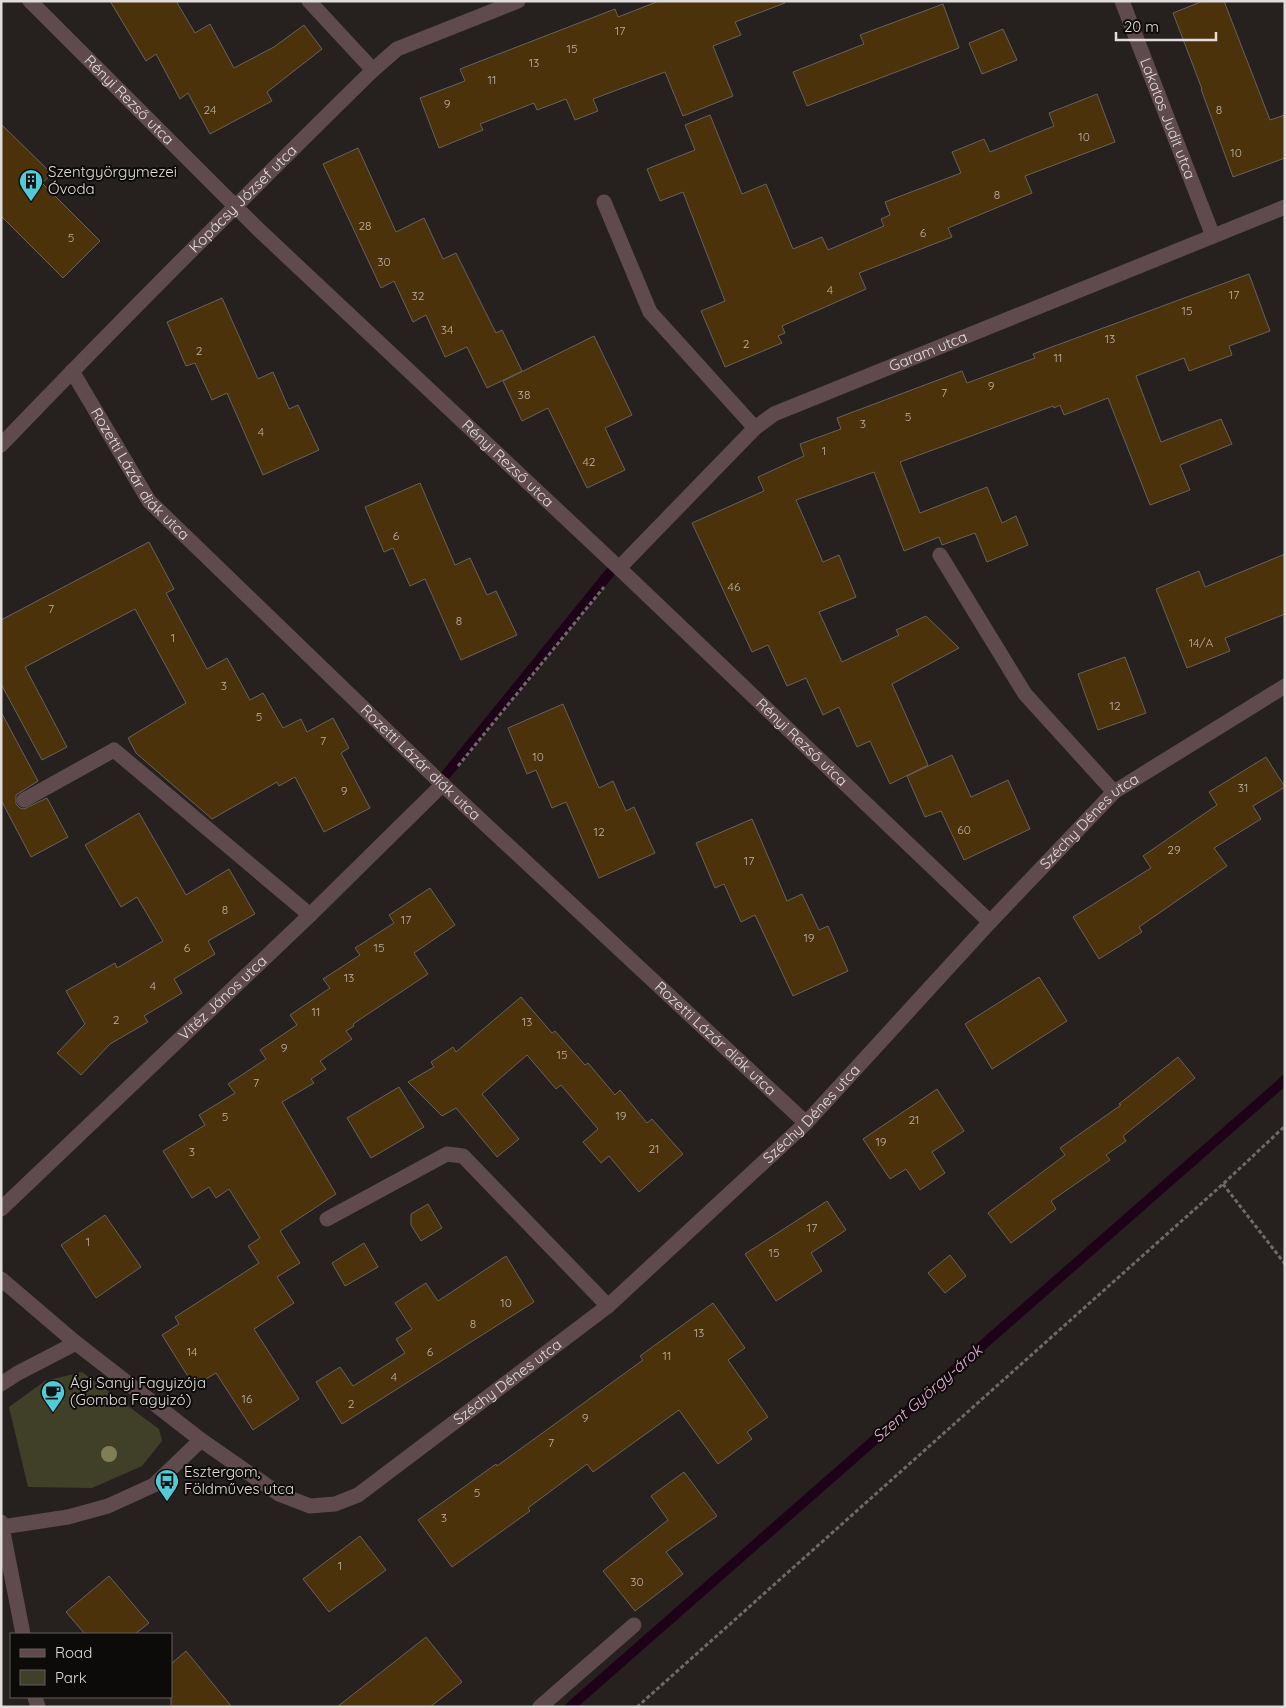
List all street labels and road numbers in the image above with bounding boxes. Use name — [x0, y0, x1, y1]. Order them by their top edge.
street label: Rényi Rezső utca — [80, 51, 178, 149]
street label: Lakatos Judit utca — [1136, 55, 1200, 182]
street label: Kopácsy József utca — [185, 141, 301, 256]
street label: Garam utca — [886, 327, 970, 375]
street label: Rozetti Lázár diák utca — [87, 404, 194, 544]
street label: Rényi Rezső utca — [458, 415, 558, 511]
street label: Rényi Rezső utca — [752, 694, 852, 790]
street label: Rozetti Lázár diák utca — [357, 700, 485, 824]
street label: Széchy Dénes utca — [1035, 769, 1142, 873]
street label: Vitéz János utca — [174, 951, 271, 1044]
street label: Rozetti Lázár diák utca — [651, 977, 780, 1099]
street label: Széchy Dénes utca — [759, 1060, 864, 1167]
street label: Széchy Dénes utca — [449, 1335, 565, 1429]

